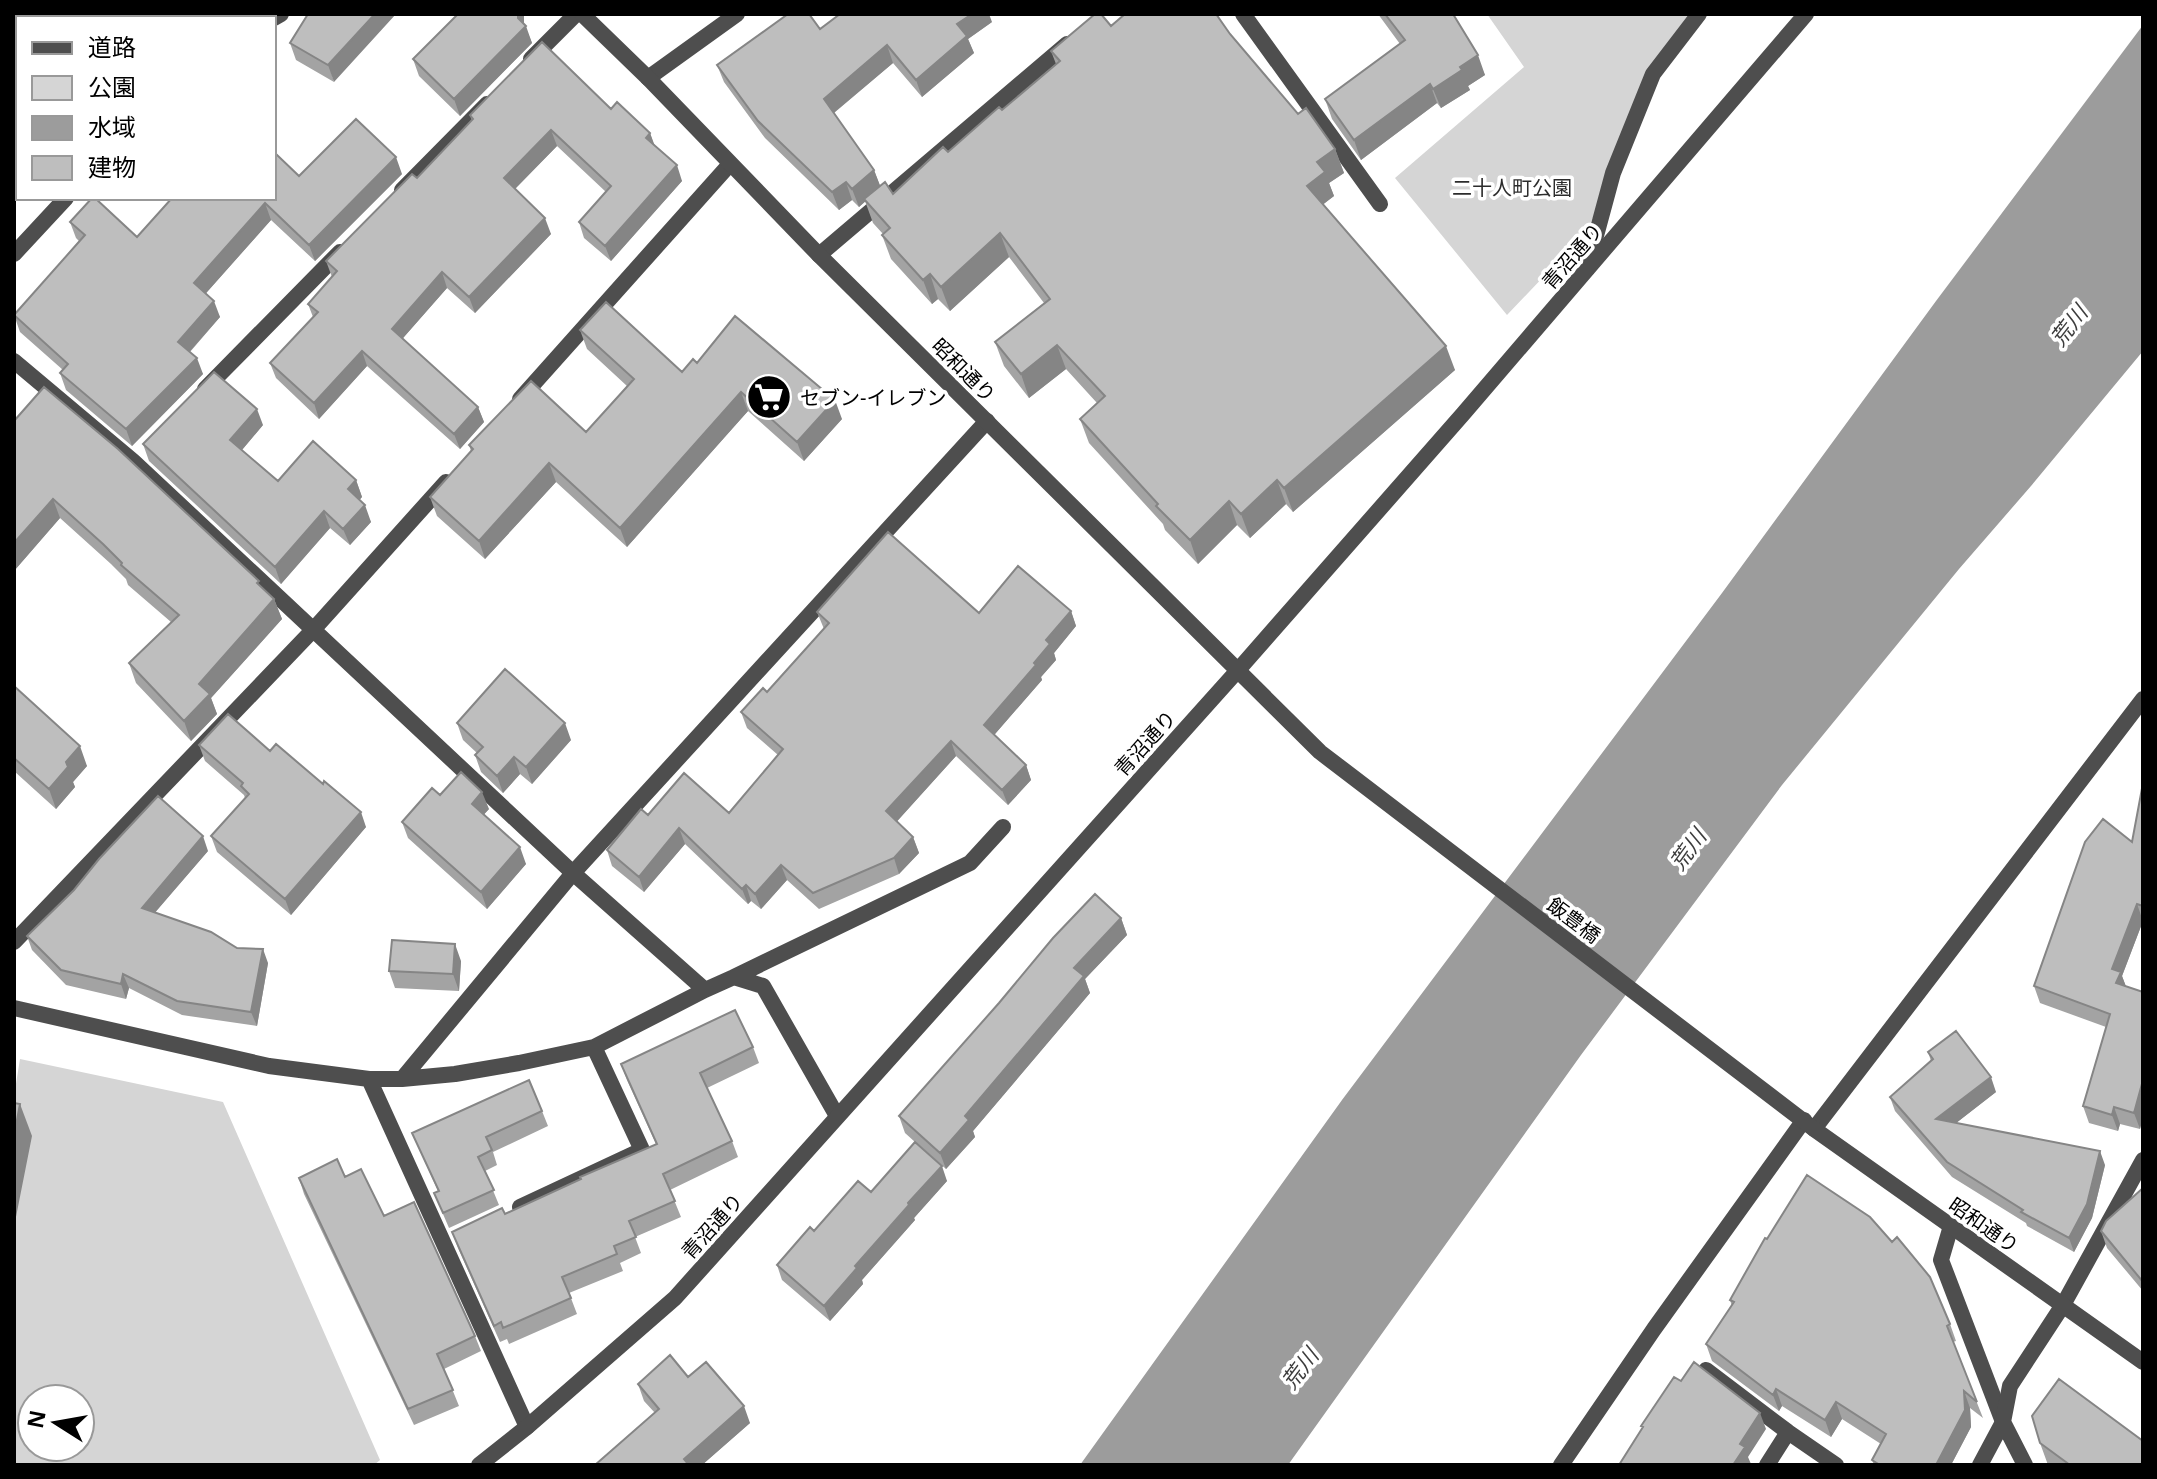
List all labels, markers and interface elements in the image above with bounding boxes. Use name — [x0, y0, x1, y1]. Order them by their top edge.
legend — [16, 16, 276, 200]
text: 道路 — [88, 30, 136, 63]
text: 公園 — [88, 70, 136, 103]
text: 水域 — [88, 110, 136, 143]
text: 建物 — [88, 150, 136, 183]
park label: 二十人町公園 — [1452, 174, 1572, 201]
street label: 青沼通り — [1536, 217, 1608, 295]
water label: 荒川 — [2043, 297, 2095, 352]
street label: 昭和通り — [926, 332, 1002, 408]
supermarket icon: セブン-イレブン — [745, 373, 793, 421]
place label: セブン-イレブン — [800, 384, 946, 411]
street label: 青沼通り — [1108, 704, 1182, 782]
water label: 荒川 — [1662, 821, 1713, 876]
street label: 飯豊橋 — [1542, 891, 1606, 949]
street label: 青沼通り — [675, 1187, 749, 1265]
street label: 昭和通り — [1943, 1191, 2025, 1259]
water label: 荒川 — [1274, 1340, 1325, 1395]
north arrow — [16, 1383, 96, 1463]
text: N — [19, 1407, 52, 1431]

